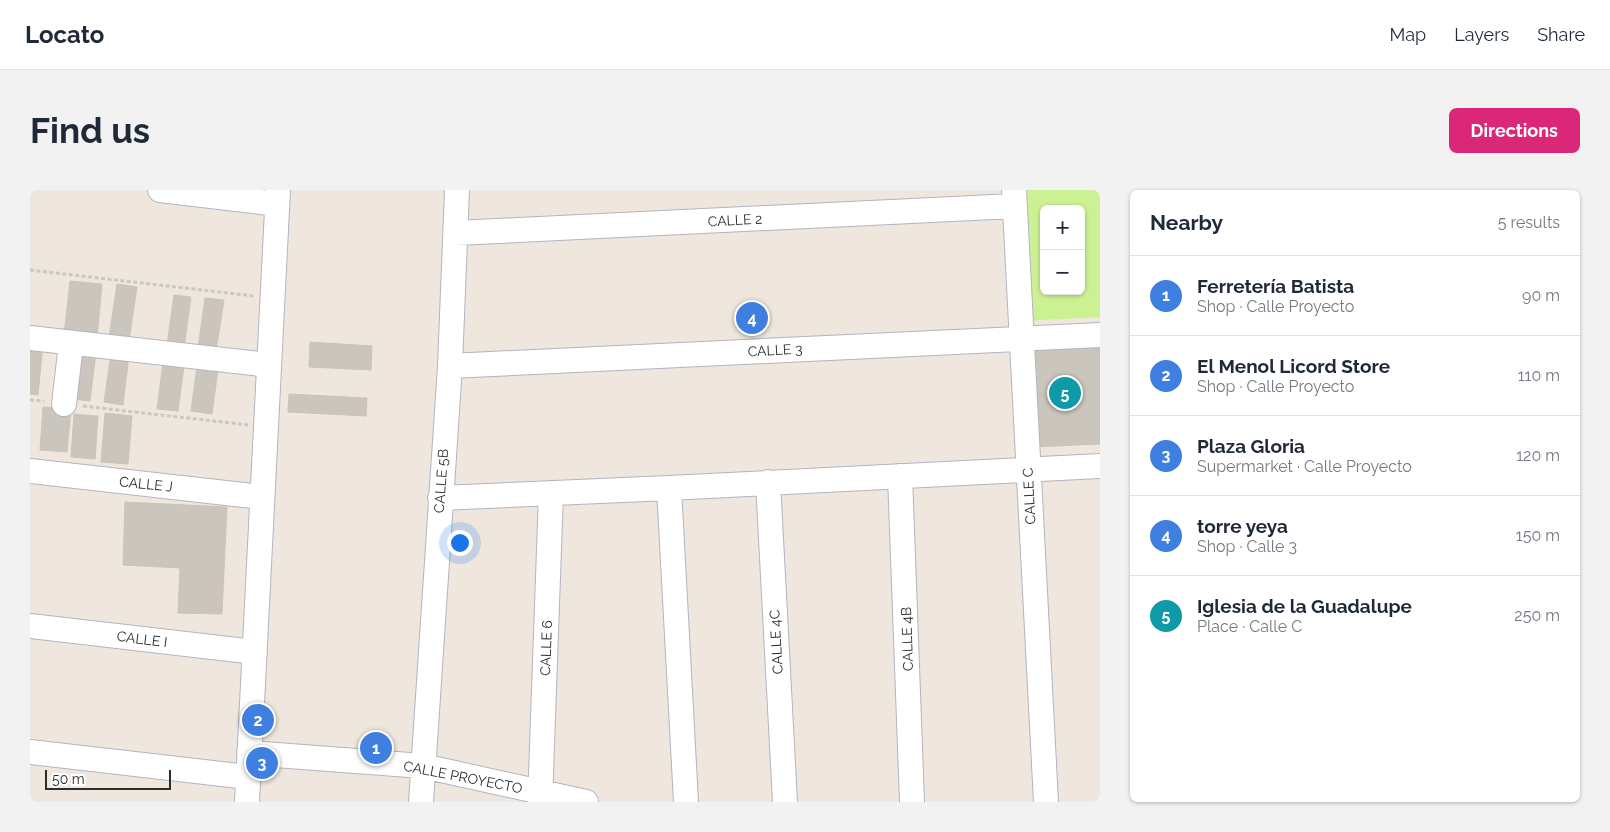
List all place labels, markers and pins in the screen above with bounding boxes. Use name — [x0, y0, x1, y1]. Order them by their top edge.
pin: 4 — [736, 299, 768, 337]
pin: 5 — [1049, 374, 1081, 412]
pin: 2 — [242, 701, 274, 739]
pin: 1 — [360, 729, 392, 767]
pin: 3 — [246, 744, 278, 782]

